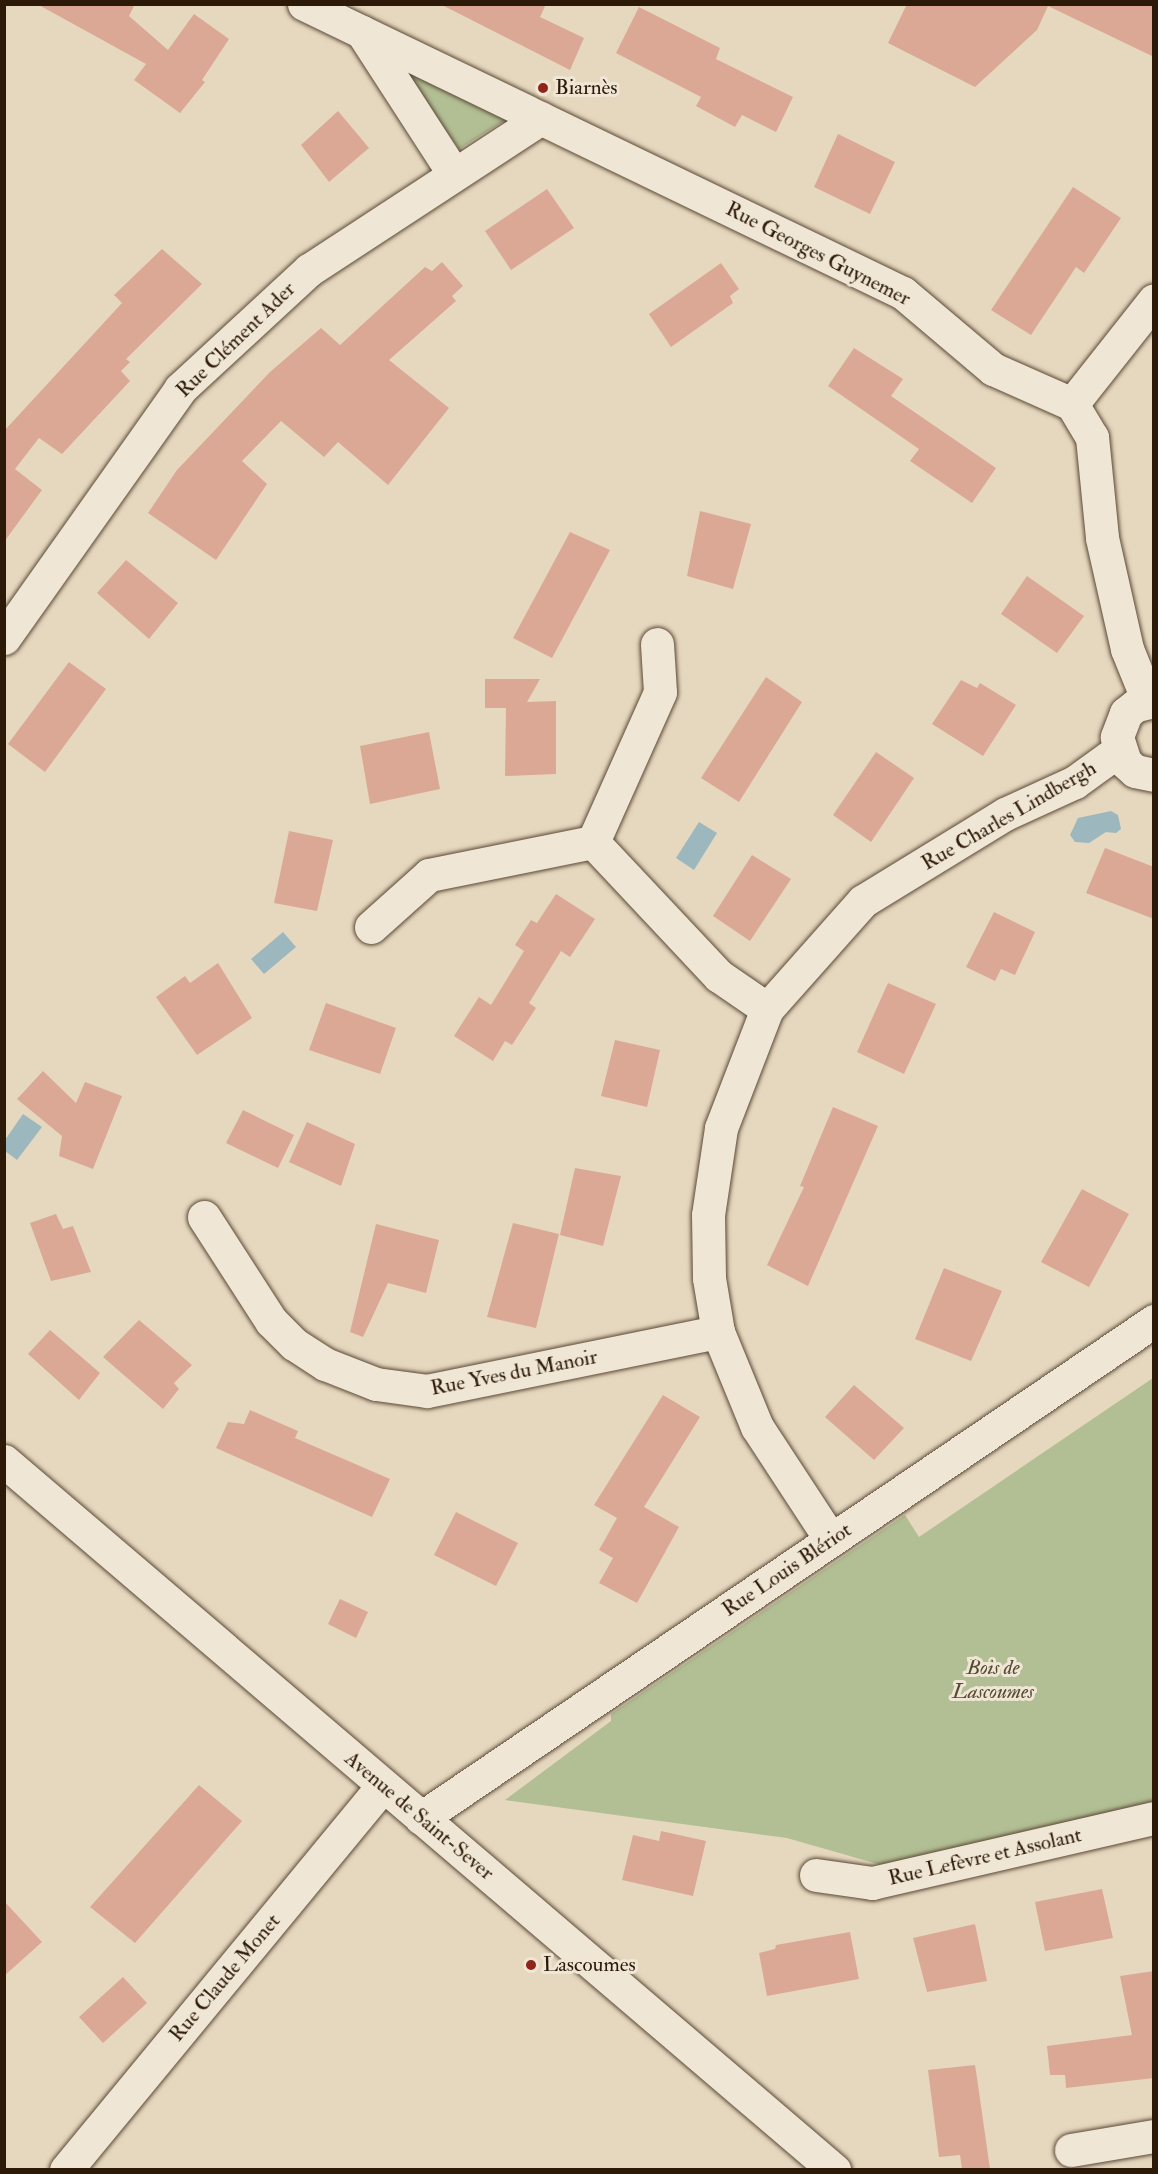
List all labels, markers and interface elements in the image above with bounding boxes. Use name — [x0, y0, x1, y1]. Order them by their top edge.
place label: Biarnès — [555, 75, 618, 101]
marker: Biarnès — [536, 81, 550, 95]
street label: Rue Georges Guynemer — [721, 196, 915, 312]
street label: Rue Clément Ader — [171, 277, 301, 403]
street label: Rue Charles Lindbergh — [917, 756, 1101, 876]
street label: Rue Yves du Manoir — [429, 1344, 599, 1402]
street label: Rue Louis Blériot — [718, 1518, 856, 1622]
park label: Bois de Lascoumes — [952, 1655, 1034, 1705]
street label: Avenue de Saint-Sever — [339, 1746, 499, 1886]
street label: Rue Lefèvre et Assolant — [886, 1822, 1084, 1892]
street label: Rue Claude Monet — [164, 1909, 286, 2047]
place label: Lascoumes — [543, 1952, 636, 1978]
marker: Lascoumes — [524, 1958, 538, 1972]

